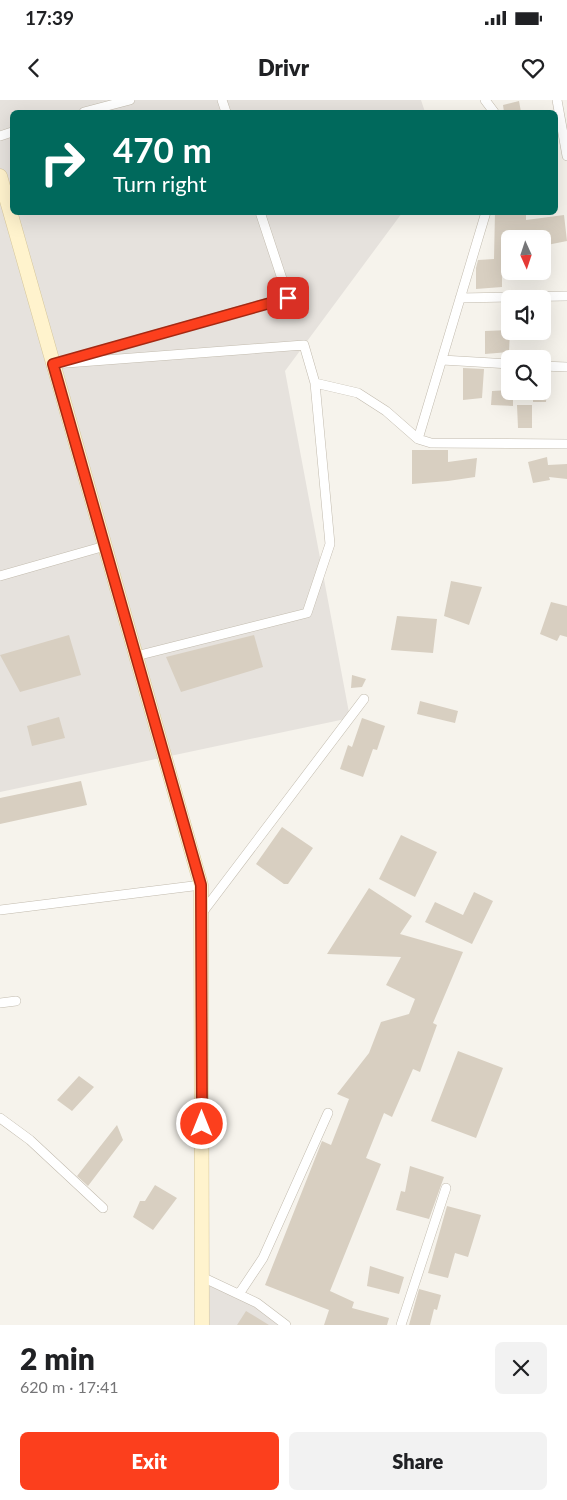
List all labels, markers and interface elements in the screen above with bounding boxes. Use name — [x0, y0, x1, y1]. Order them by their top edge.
text: 17:39 — [25, 6, 74, 29]
icon: back — [20, 54, 48, 82]
text: Drivr — [258, 54, 309, 81]
icon: heart — [519, 54, 547, 82]
text: 470 m — [113, 128, 212, 170]
icon: right — [30, 130, 95, 195]
text: Turn right — [113, 170, 207, 197]
north arrow — [501, 230, 551, 280]
map controls — [501, 230, 551, 400]
pin — [267, 277, 309, 319]
icon: arrive — [274, 284, 302, 312]
button: sound — [501, 290, 551, 340]
button: search — [501, 350, 551, 400]
position arrow — [175, 1097, 227, 1149]
text: 2 min — [20, 1340, 95, 1376]
button: close — [495, 1342, 547, 1394]
text: 620 m · 17:41 — [20, 1377, 119, 1396]
button: Exit — [20, 1432, 279, 1490]
button: Share — [289, 1432, 547, 1490]

